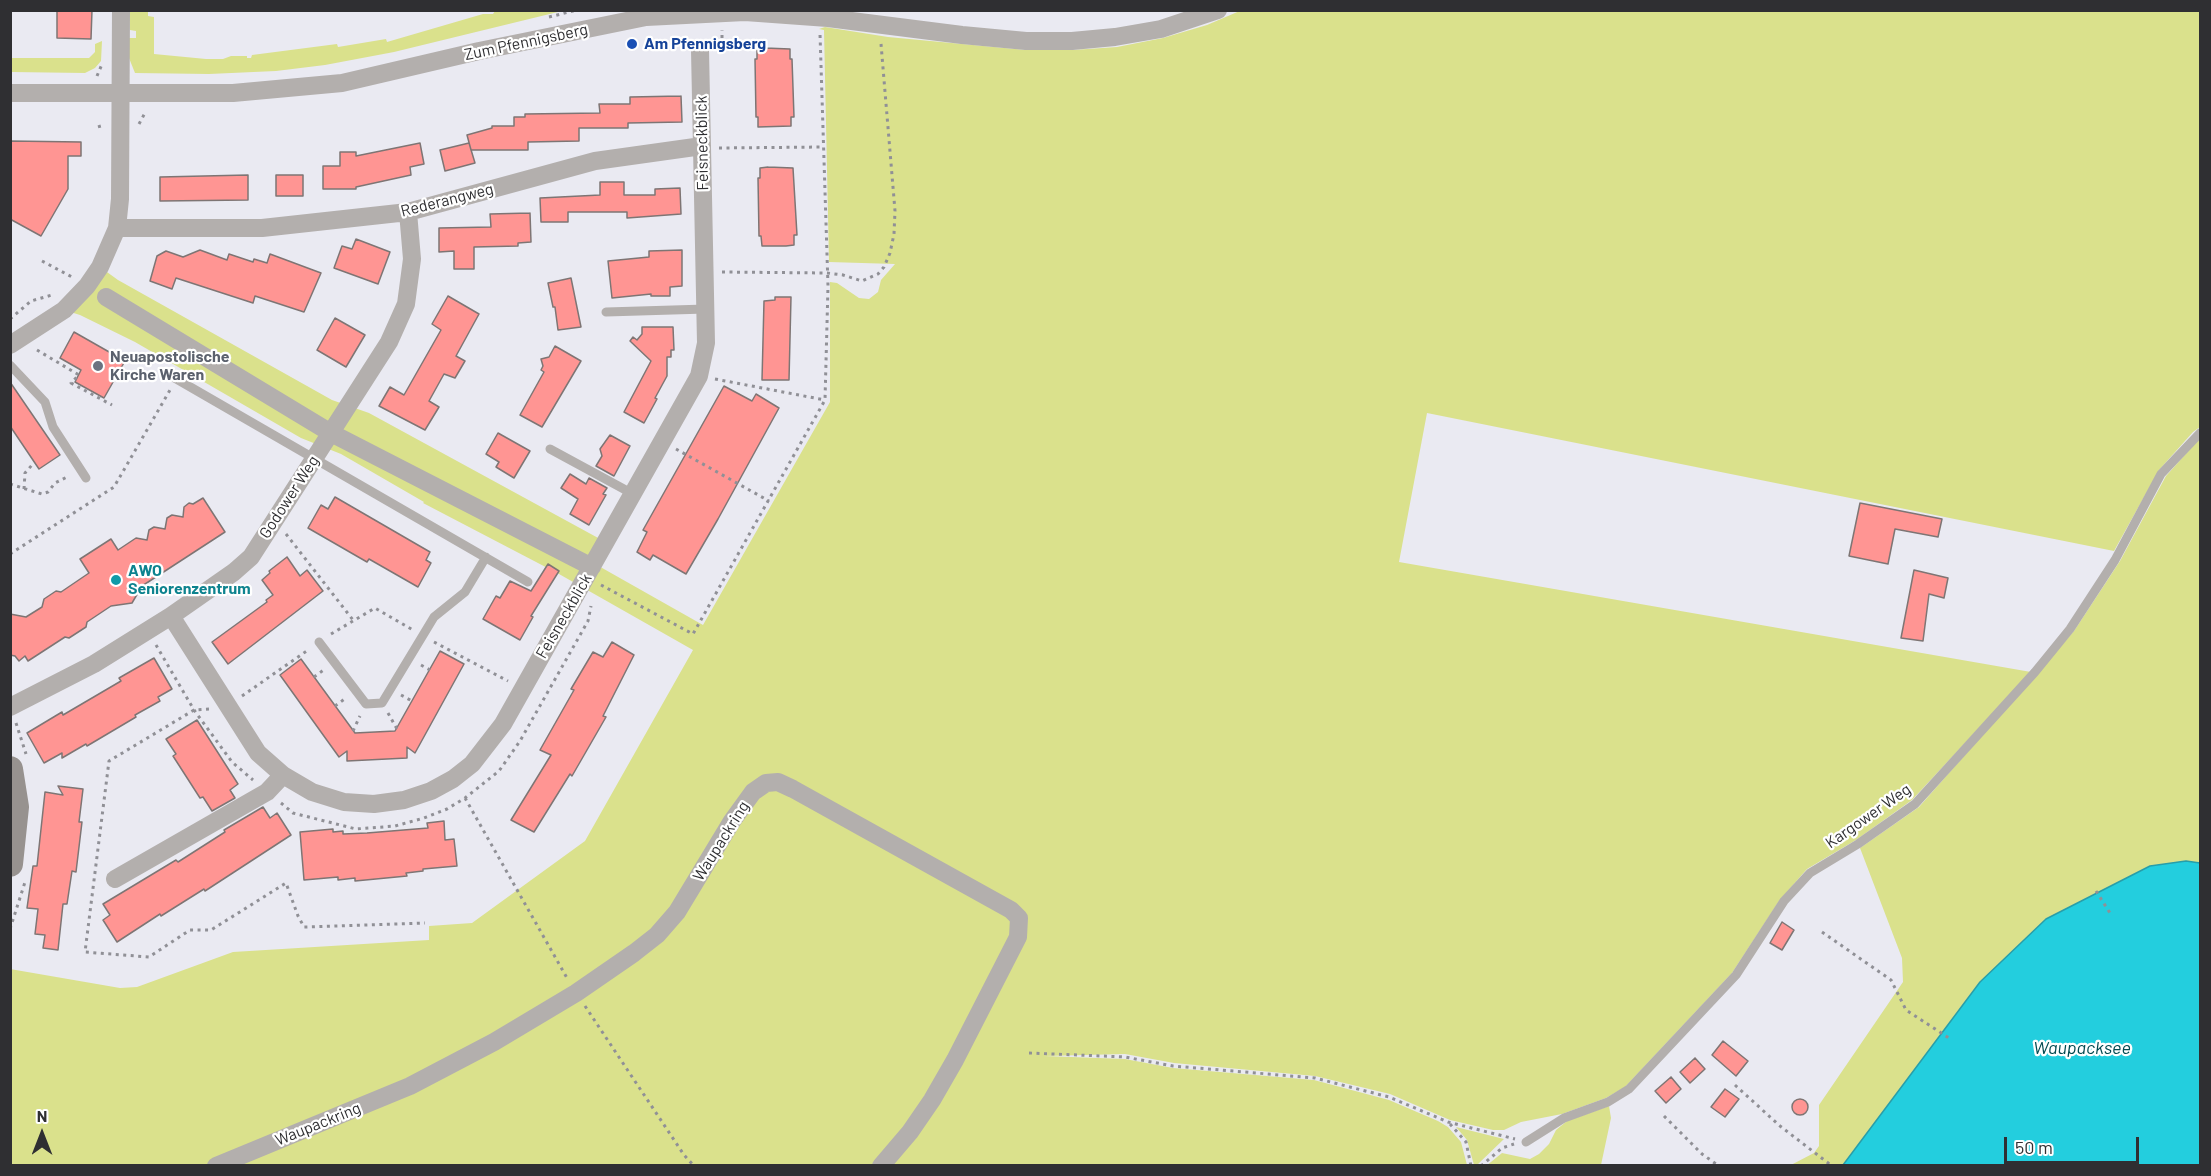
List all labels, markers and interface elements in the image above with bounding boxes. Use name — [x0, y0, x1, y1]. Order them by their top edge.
street label: Zum Pfennigsberg — [463, 20, 589, 64]
place label: Am Pfennigsberg — [644, 34, 766, 54]
marker: Am Pfennigsberg — [625, 37, 639, 51]
street label: Feisneckblick — [692, 95, 712, 191]
street label: Rederangweg — [399, 179, 495, 221]
place label: Neuapostolische Kirche Waren — [110, 347, 229, 385]
marker: Neuapostolische Kirche Waren — [91, 359, 105, 373]
street label: Godower Weg — [255, 452, 323, 542]
place label: AWO Seniorenzentrum — [128, 561, 251, 599]
street label: Feisneckblick — [532, 570, 596, 662]
marker: AWO Seniorenzentrum — [109, 573, 123, 587]
street label: Kargower Weg — [1822, 780, 1914, 852]
street label: Waupackring — [689, 798, 753, 884]
water label: Waupacksee — [2033, 1037, 2131, 1059]
street label: Waupackring — [272, 1098, 364, 1150]
north arrow — [12, 1104, 72, 1164]
text: N — [37, 1106, 47, 1125]
scale bar — [2007, 1125, 2142, 1163]
text: 50 m — [2015, 1136, 2053, 1158]

